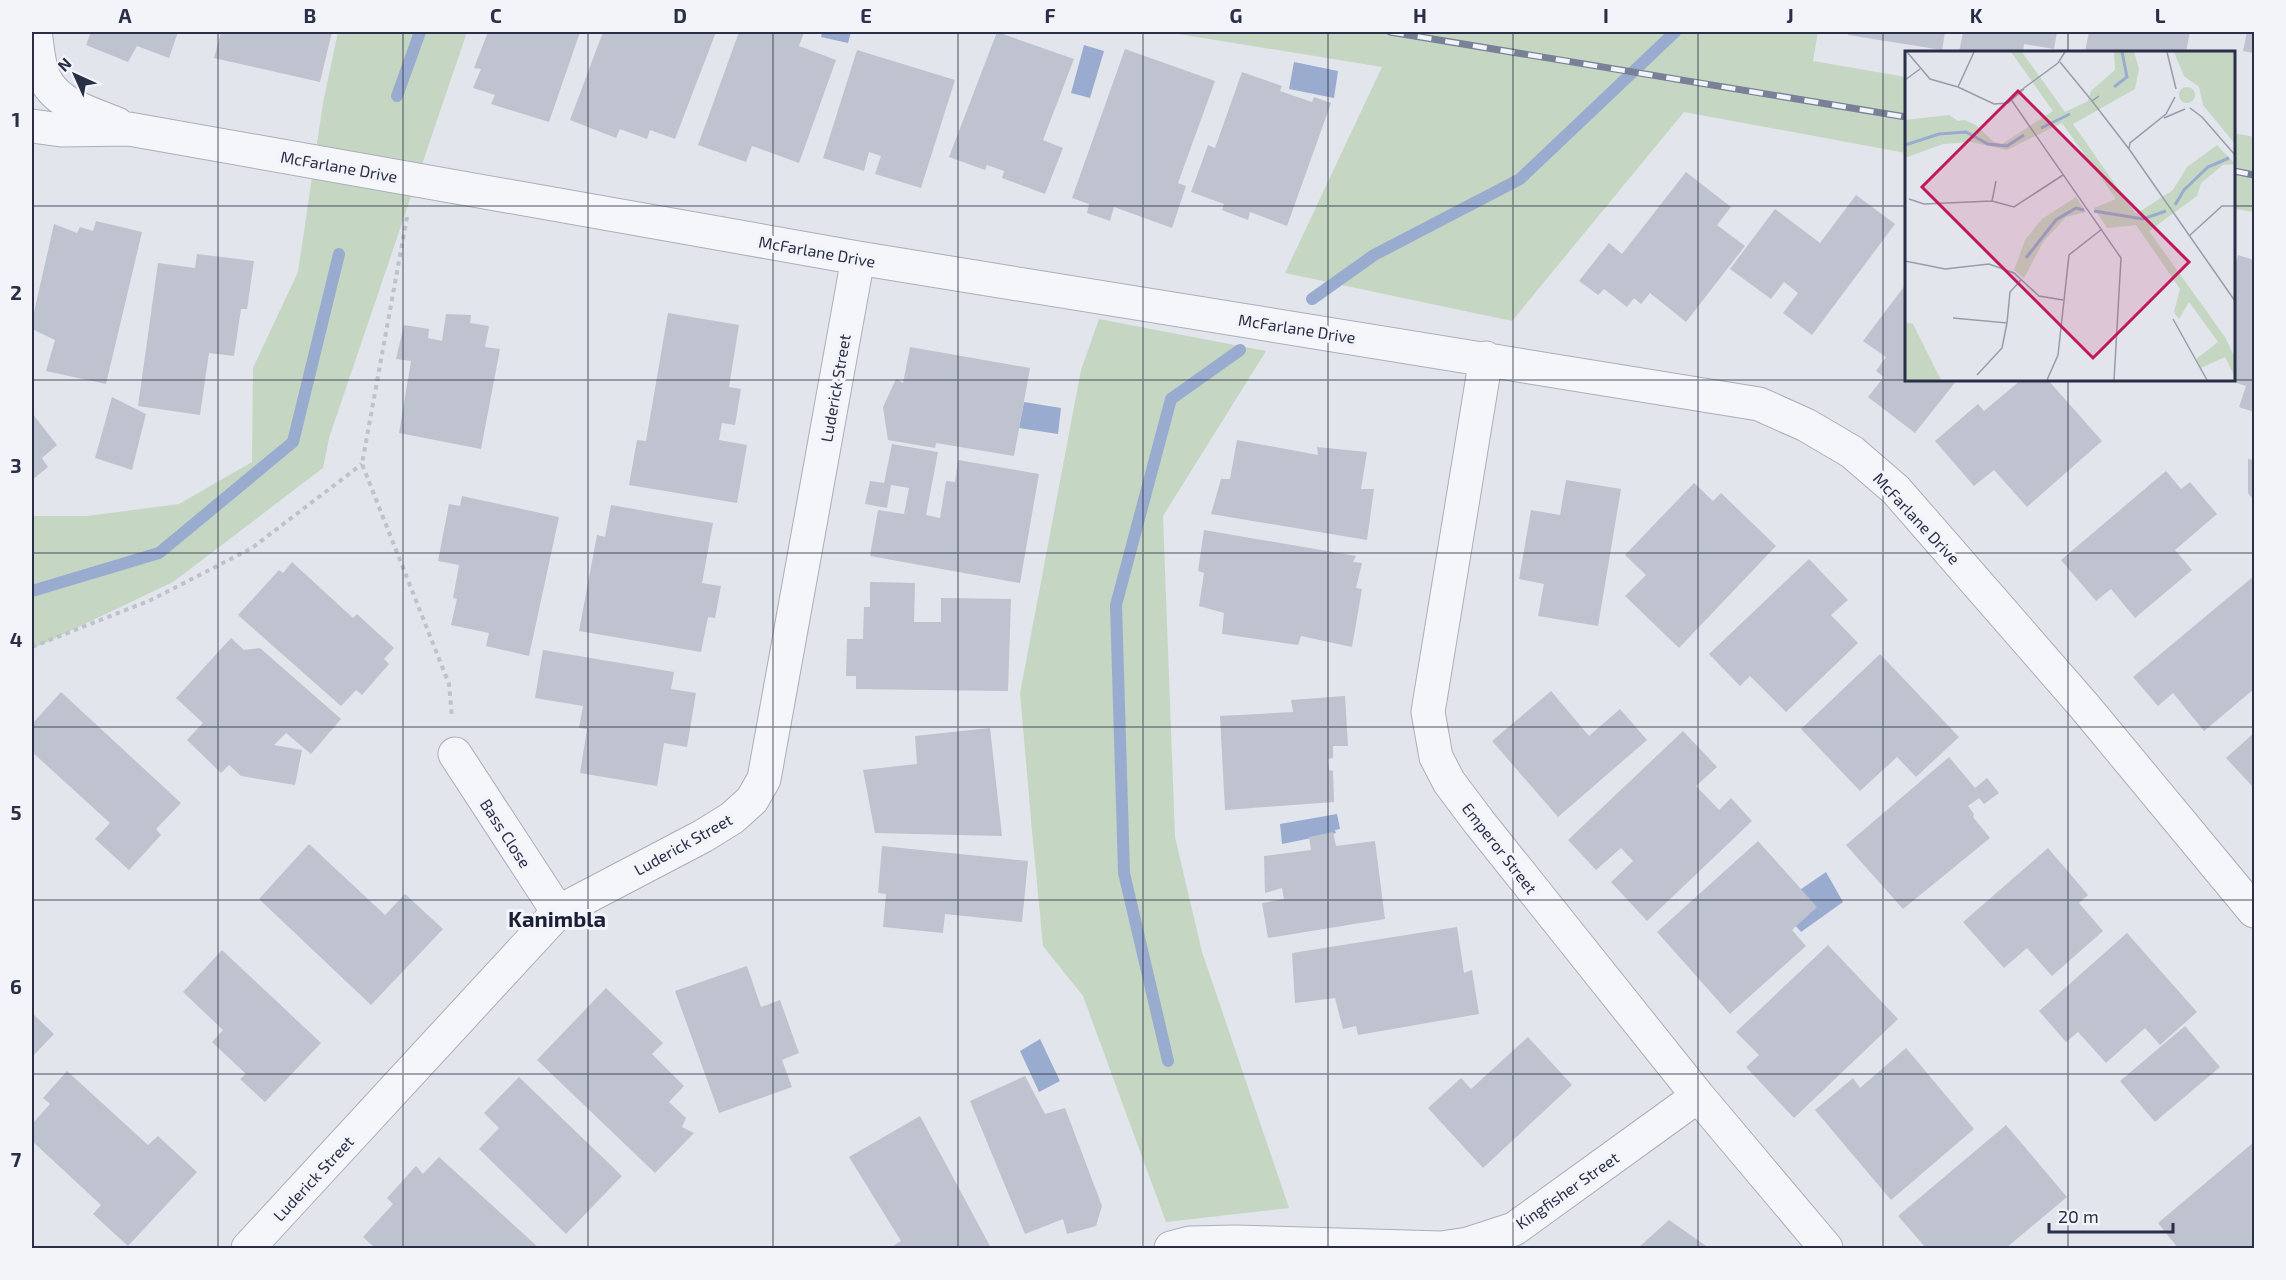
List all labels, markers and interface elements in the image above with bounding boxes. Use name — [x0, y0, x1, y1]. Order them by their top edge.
text: A — [118, 3, 132, 27]
text: B — [304, 3, 316, 27]
text: C — [490, 3, 502, 27]
text: D — [673, 3, 687, 27]
text: E — [860, 3, 872, 27]
text: F — [1044, 3, 1056, 27]
text: G — [1230, 3, 1242, 27]
text: H — [1413, 3, 1427, 27]
text: I — [1603, 3, 1609, 27]
text: J — [1786, 3, 1794, 27]
text: K — [1970, 3, 1983, 27]
text: L — [2155, 3, 2166, 27]
north arrow — [45, 45, 105, 105]
inset map — [1905, 51, 2235, 381]
text: N — [53, 53, 75, 75]
text: 1 — [12, 107, 20, 131]
street label: McFarlane Drive — [279, 146, 399, 186]
street label: McFarlane Drive — [757, 231, 877, 271]
text: 2 — [10, 280, 22, 304]
street label: McFarlane Drive — [1237, 309, 1357, 347]
street label: Luderick Street — [816, 333, 854, 443]
text: 3 — [10, 453, 22, 477]
street label: McFarlane Drive — [1870, 468, 1964, 568]
text: 4 — [10, 627, 23, 651]
street label: Bass Close — [477, 795, 535, 871]
street label: Emperor Street — [1459, 799, 1541, 897]
text: 5 — [10, 800, 22, 824]
street label: Luderick Street — [631, 809, 735, 879]
district label: Kanimbla — [508, 905, 606, 931]
text: 6 — [10, 974, 22, 998]
street label: Luderick Street — [269, 1132, 357, 1224]
text: 7 — [11, 1147, 22, 1171]
street label: Kingfisher Street — [1512, 1147, 1622, 1233]
scale bar — [2049, 1196, 2174, 1234]
text: 20 m — [2058, 1205, 2099, 1227]

